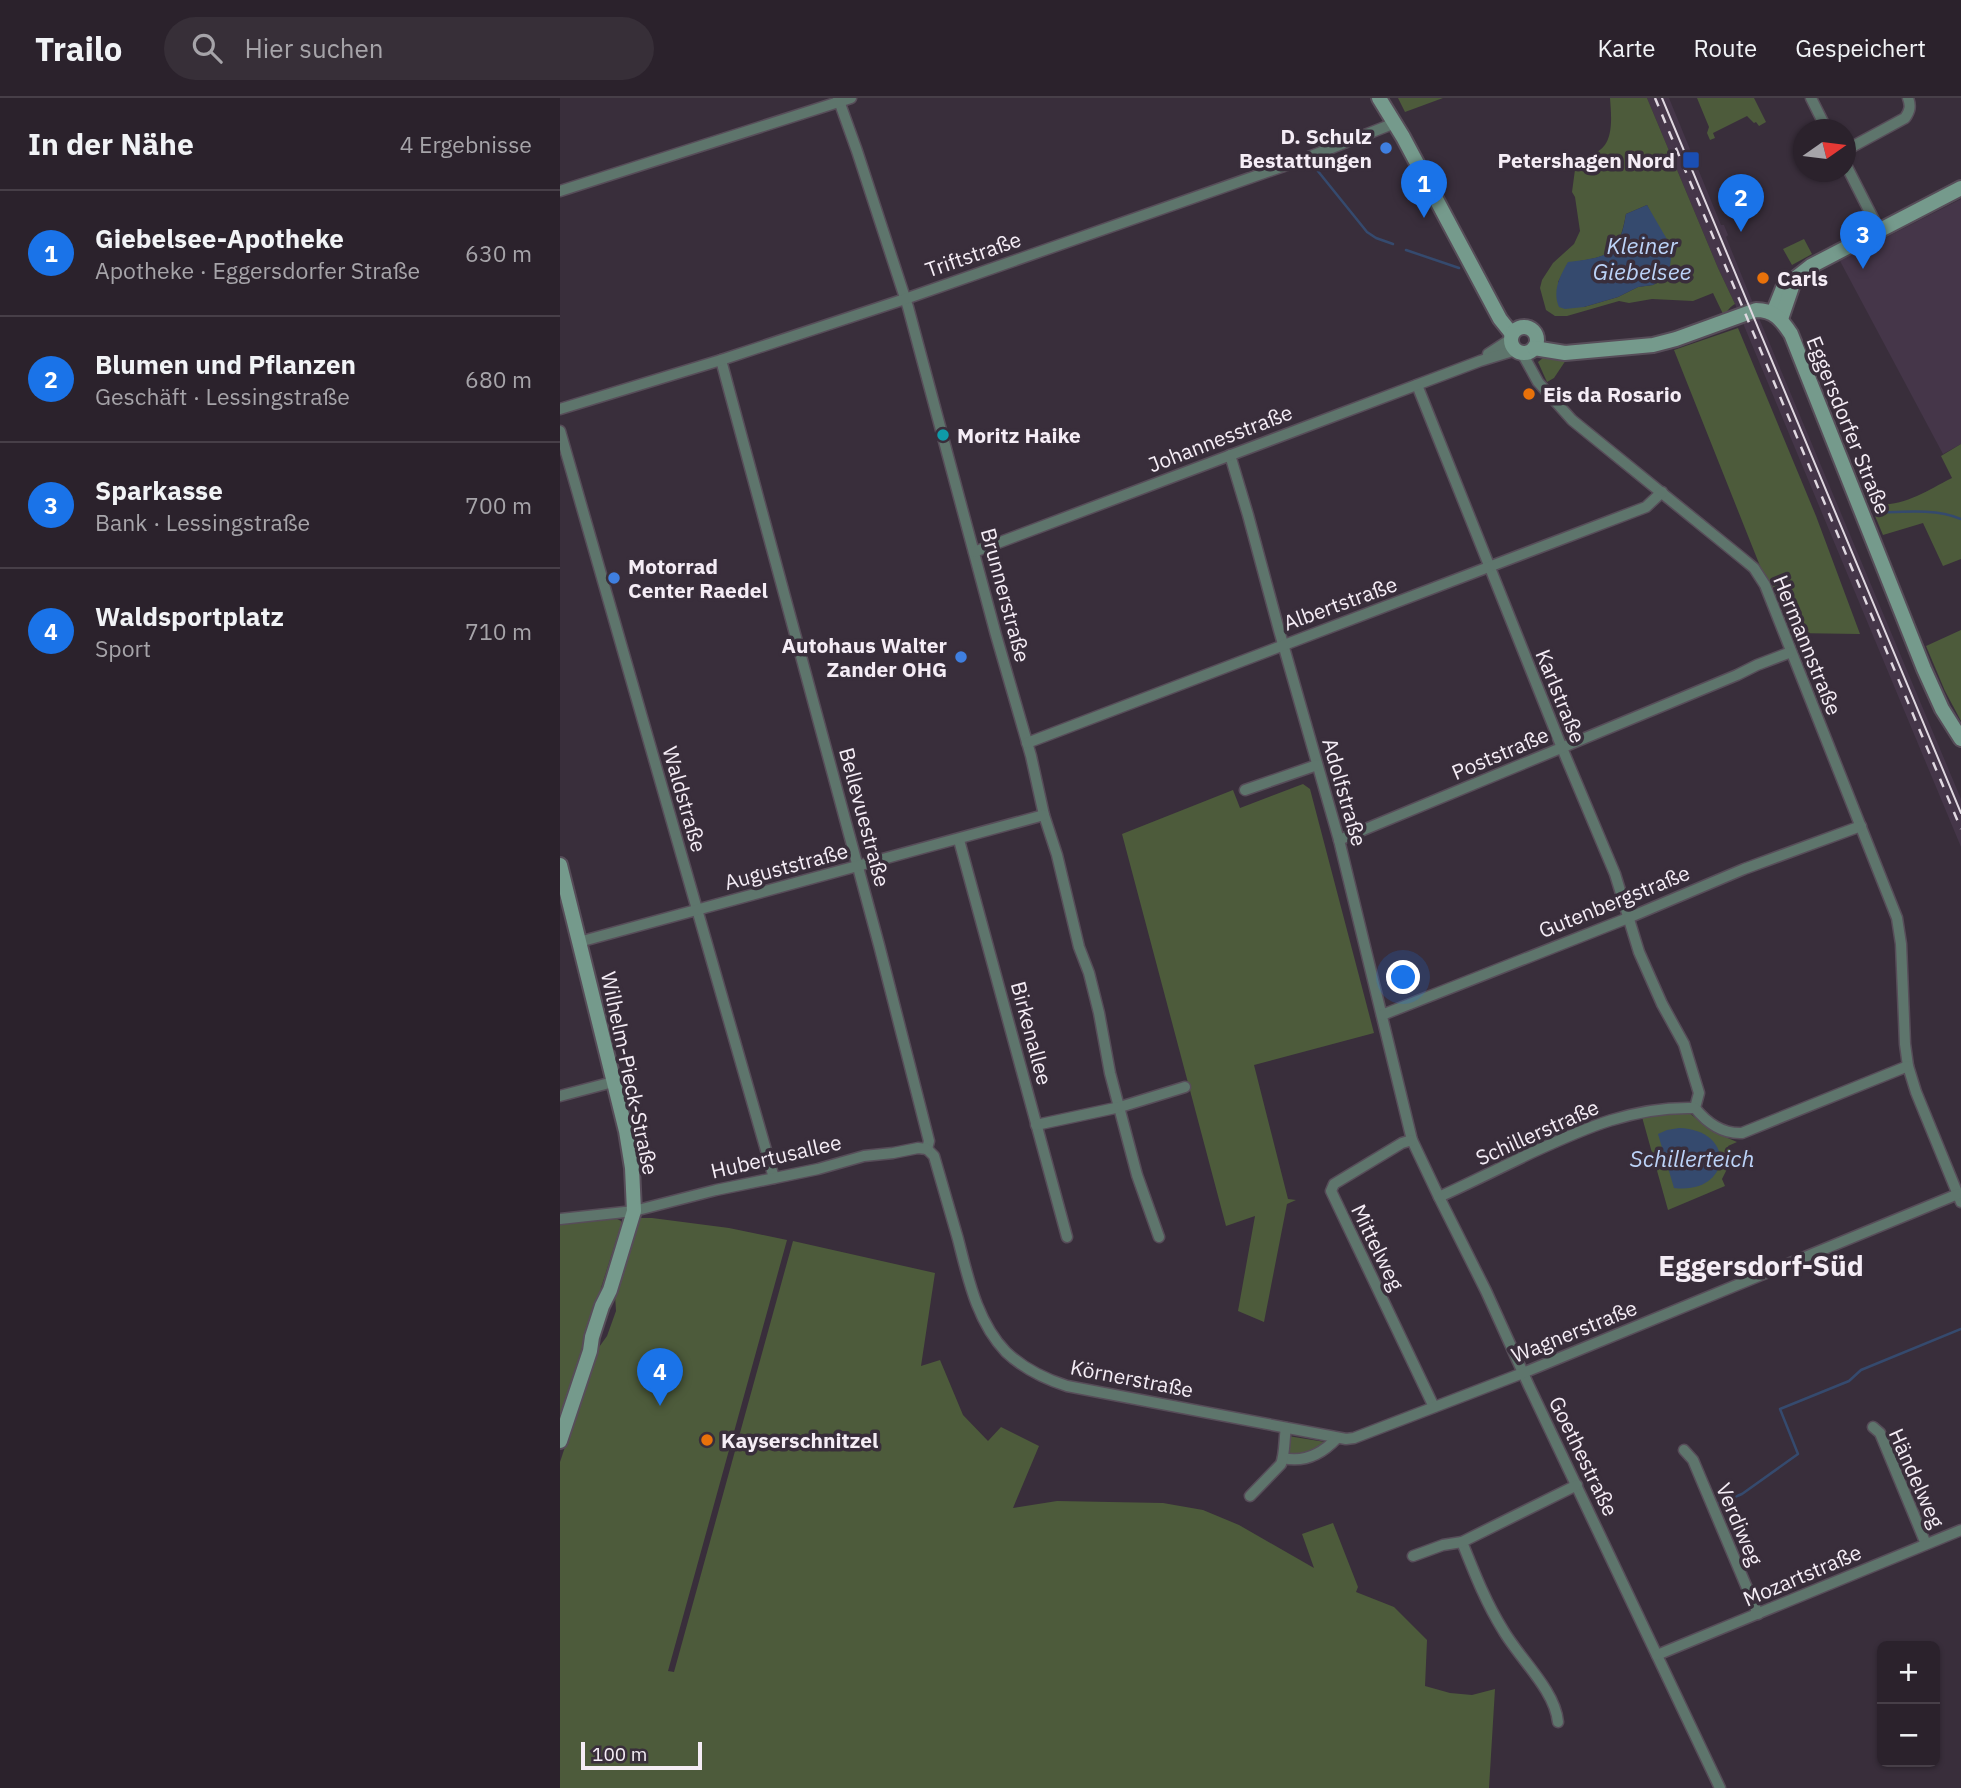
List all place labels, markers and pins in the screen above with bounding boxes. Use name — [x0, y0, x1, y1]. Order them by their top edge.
place label: D. Schulz Bestattungen — [1239, 122, 1372, 174]
marker: D. Schulz Bestattungen — [1378, 140, 1394, 156]
place label: Petershagen Nord — [1498, 146, 1675, 174]
marker: Petershagen Nord — [1681, 150, 1701, 170]
pin: 1 — [1401, 160, 1447, 218]
pin: 2 — [1718, 174, 1764, 232]
pin: 3 — [1840, 211, 1886, 269]
place label: Carls — [1777, 264, 1828, 292]
marker: Carls — [1755, 270, 1771, 286]
place label: Eis da Rosario — [1543, 380, 1682, 408]
marker: Eis da Rosario — [1521, 386, 1537, 402]
place label: Moritz Haike — [957, 421, 1081, 449]
marker: Moritz Haike — [935, 427, 951, 443]
place label: Motorrad Center Raedel — [628, 552, 768, 604]
marker: Motorrad Center Raedel — [606, 570, 622, 586]
place label: Autohaus Walter Zander OHG — [782, 631, 948, 683]
marker: Autohaus Walter Zander OHG — [953, 649, 969, 665]
pin: 4 — [637, 1348, 683, 1406]
place label: Kayserschnitzel — [721, 1426, 878, 1454]
marker: Kayserschnitzel — [699, 1432, 715, 1448]

